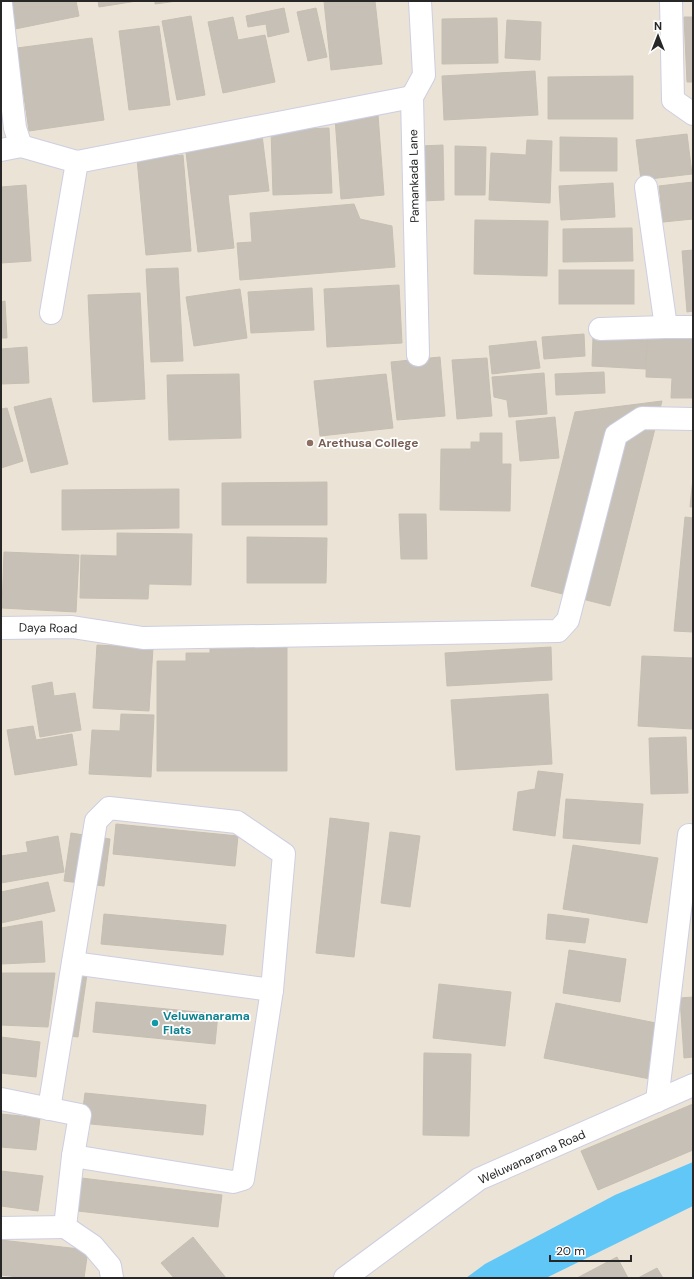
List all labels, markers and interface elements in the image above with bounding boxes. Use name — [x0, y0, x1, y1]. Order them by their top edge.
north arrow — [638, 16, 678, 56]
text: N — [654, 19, 662, 33]
street label: Pamankada Lane — [405, 129, 423, 223]
place label: Arethusa College — [318, 435, 419, 451]
marker: Arethusa College — [305, 438, 315, 448]
street label: Daya Road — [19, 619, 77, 637]
place label: Veluwanarama Flats — [163, 1008, 250, 1038]
marker: Veluwanarama Flats — [150, 1018, 160, 1028]
street label: Weluwanarama Road — [476, 1126, 588, 1188]
scale bar — [550, 1237, 631, 1263]
text: 20 m — [556, 1243, 585, 1259]

